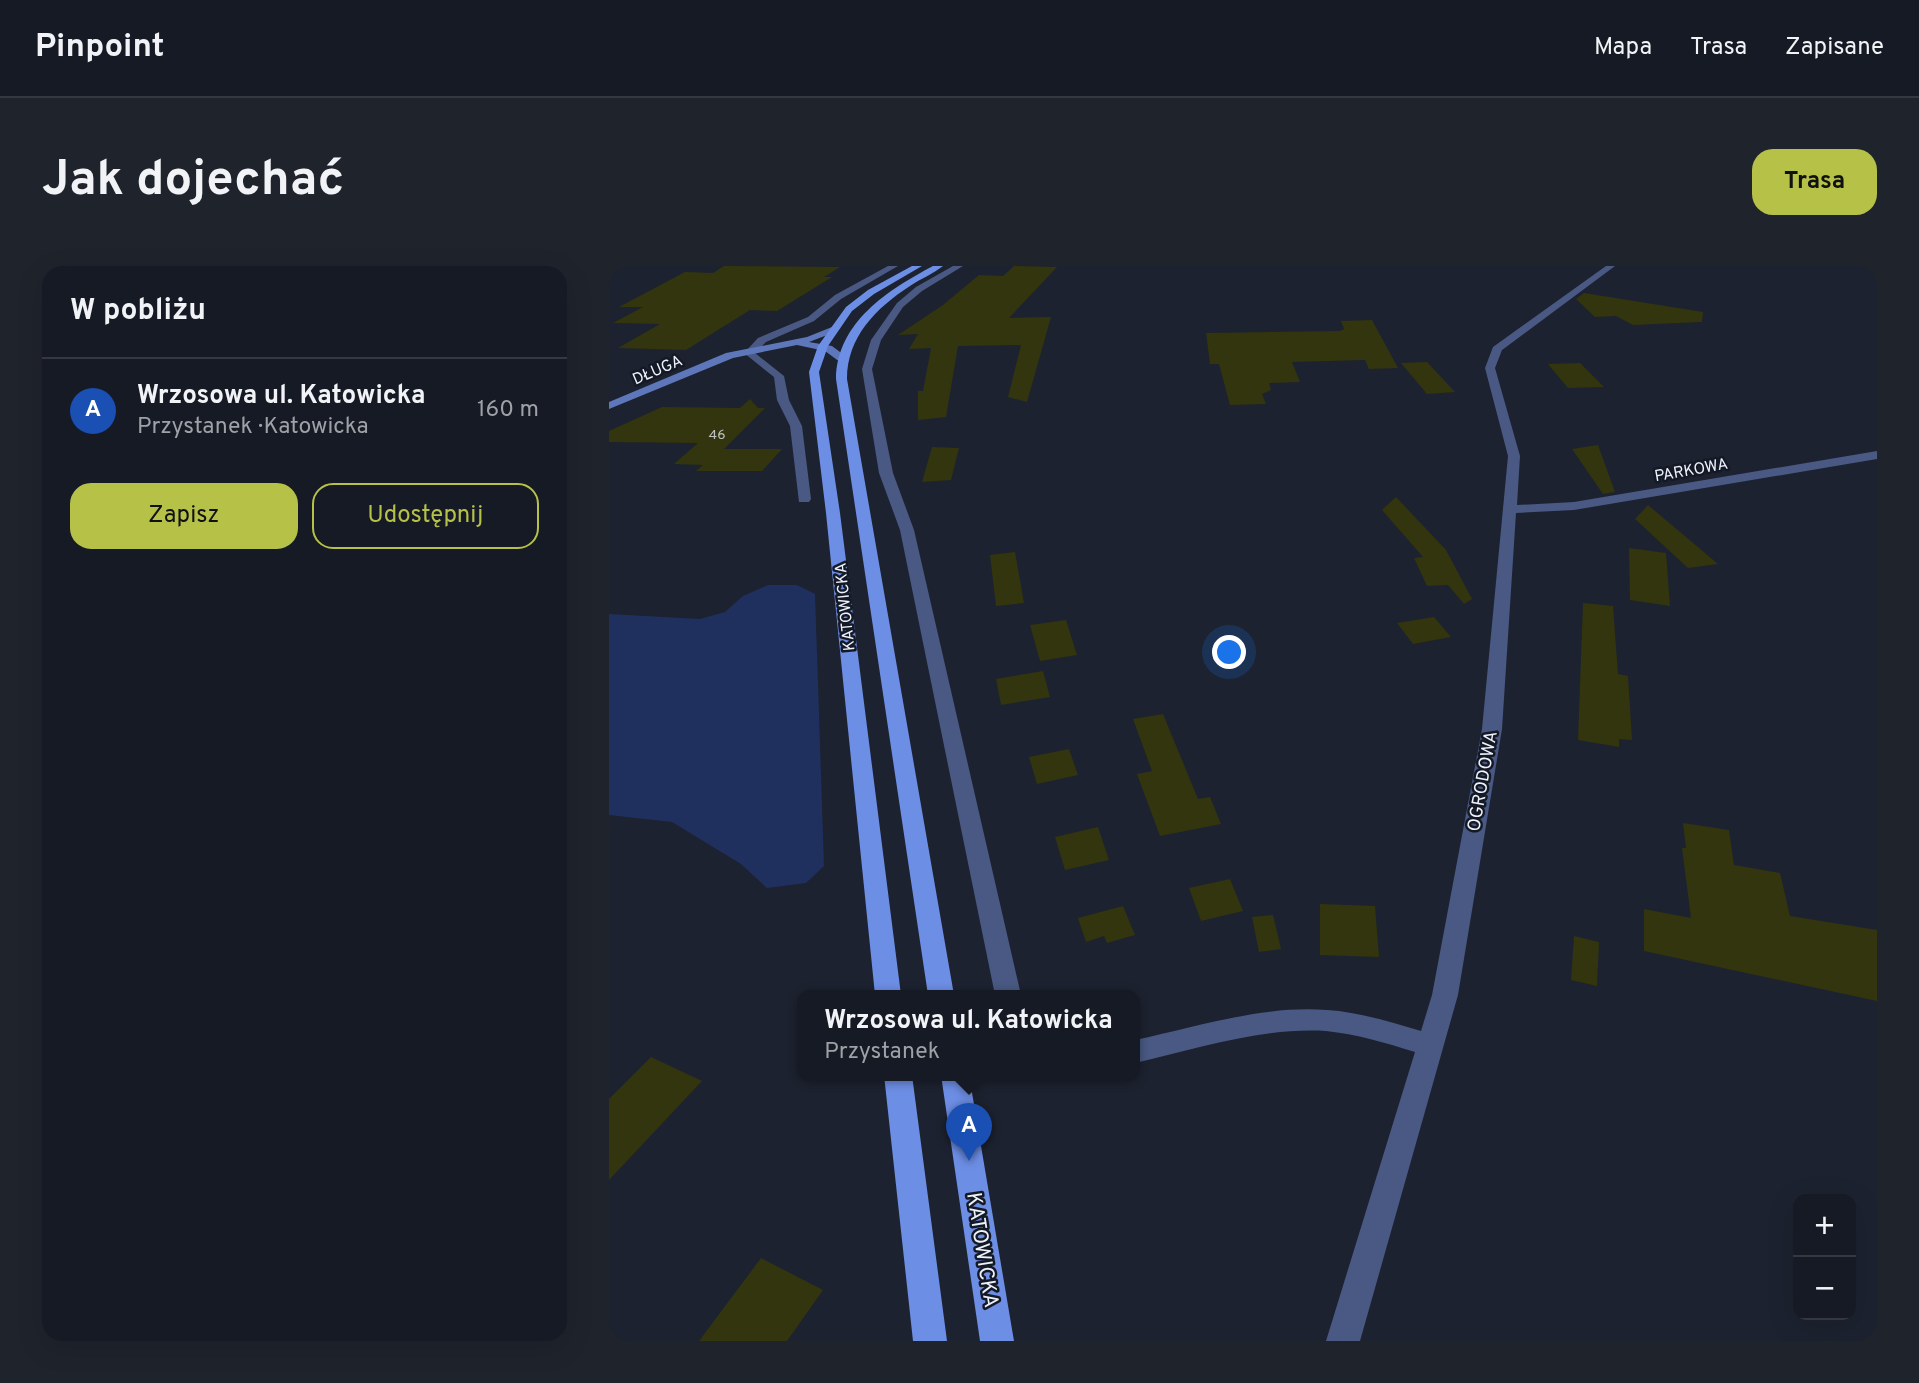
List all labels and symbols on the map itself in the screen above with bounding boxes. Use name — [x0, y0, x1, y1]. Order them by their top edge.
street label: DŁUGA — [630, 351, 686, 390]
house number: 46 — [708, 427, 726, 444]
street label: PARKOWA — [1653, 455, 1730, 487]
street label: KATOWICKA — [831, 562, 861, 652]
your location — [1212, 635, 1246, 669]
street label: OGRODOWA — [1463, 729, 1504, 833]
pin: A — [946, 1103, 992, 1161]
street label: KATOWICKA — [959, 1191, 1004, 1310]

